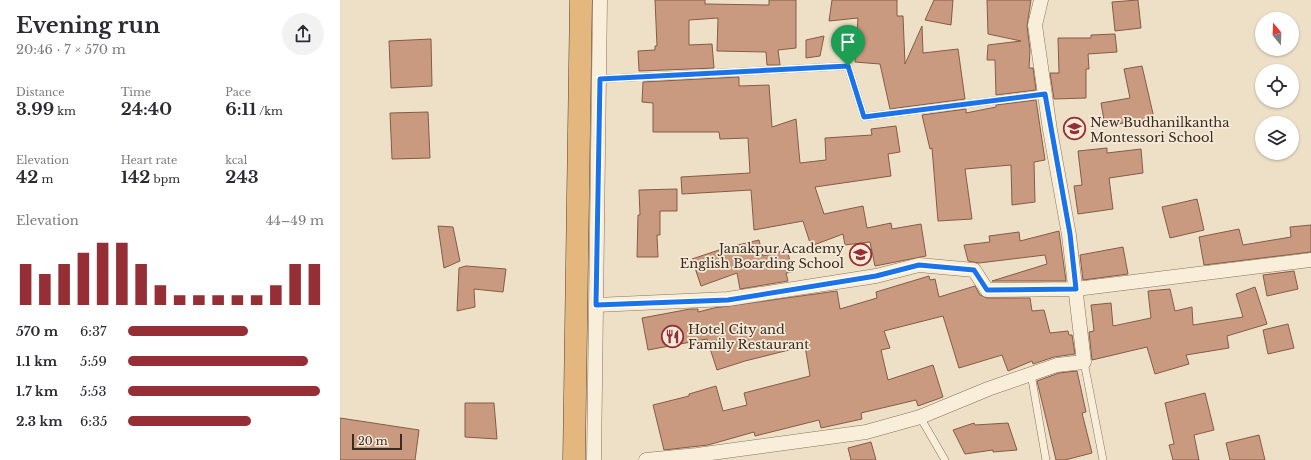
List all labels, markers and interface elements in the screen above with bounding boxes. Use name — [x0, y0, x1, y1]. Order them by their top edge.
text: Evening run — [16, 12, 160, 39]
north arrow — [1255, 12, 1299, 56]
map controls — [1255, 12, 1299, 160]
button: share — [282, 13, 324, 55]
pin — [831, 25, 865, 66]
icon: arrive — [837, 31, 859, 53]
text: 20:46 · 7 × 570 m — [16, 41, 126, 58]
button: locate — [1255, 64, 1299, 108]
text: Distance — [16, 85, 65, 99]
text: Time — [121, 85, 151, 99]
text: Pace — [225, 85, 251, 99]
text: 3.99 — [16, 99, 54, 120]
text: 24:40 — [121, 99, 172, 120]
text: 6:11 — [225, 99, 256, 120]
text: km — [54, 104, 76, 118]
text: /km — [256, 104, 283, 118]
place label: New Budhanilkantha Montessori School — [1090, 114, 1230, 146]
school or university icon: New Budhanilkantha Montessori School — [1062, 116, 1088, 142]
button: layers — [1255, 116, 1299, 160]
text: Elevation — [16, 153, 69, 167]
text: Heart rate — [121, 153, 177, 167]
text: kcal — [225, 153, 247, 167]
text: 42 — [16, 167, 38, 188]
text: 142 — [121, 167, 150, 188]
text: 243 — [225, 167, 259, 188]
text: m — [38, 172, 53, 186]
text: bpm — [150, 172, 180, 186]
text: Elevation — [16, 212, 79, 229]
text: 44–49 m — [266, 212, 324, 229]
place label: Janakpur Academy English Boarding School — [680, 240, 845, 272]
school or university icon: Janakpur Academy English Boarding School — [847, 242, 873, 268]
place label: Hotel City and Family Restaurant — [688, 321, 809, 353]
text: 570 m — [16, 323, 58, 340]
text: 6:37 — [80, 323, 107, 340]
restaurant icon: Hotel City and Family Restaurant — [660, 323, 686, 349]
text: 1.1 km — [16, 353, 57, 370]
text: 5:59 — [80, 353, 107, 370]
text: 1.7 km — [16, 383, 58, 400]
text: 5:53 — [80, 383, 106, 400]
text: 2.3 km — [16, 413, 63, 430]
text: 6:35 — [80, 413, 107, 430]
scale bar — [352, 432, 402, 451]
text: 20 m — [358, 434, 388, 448]

